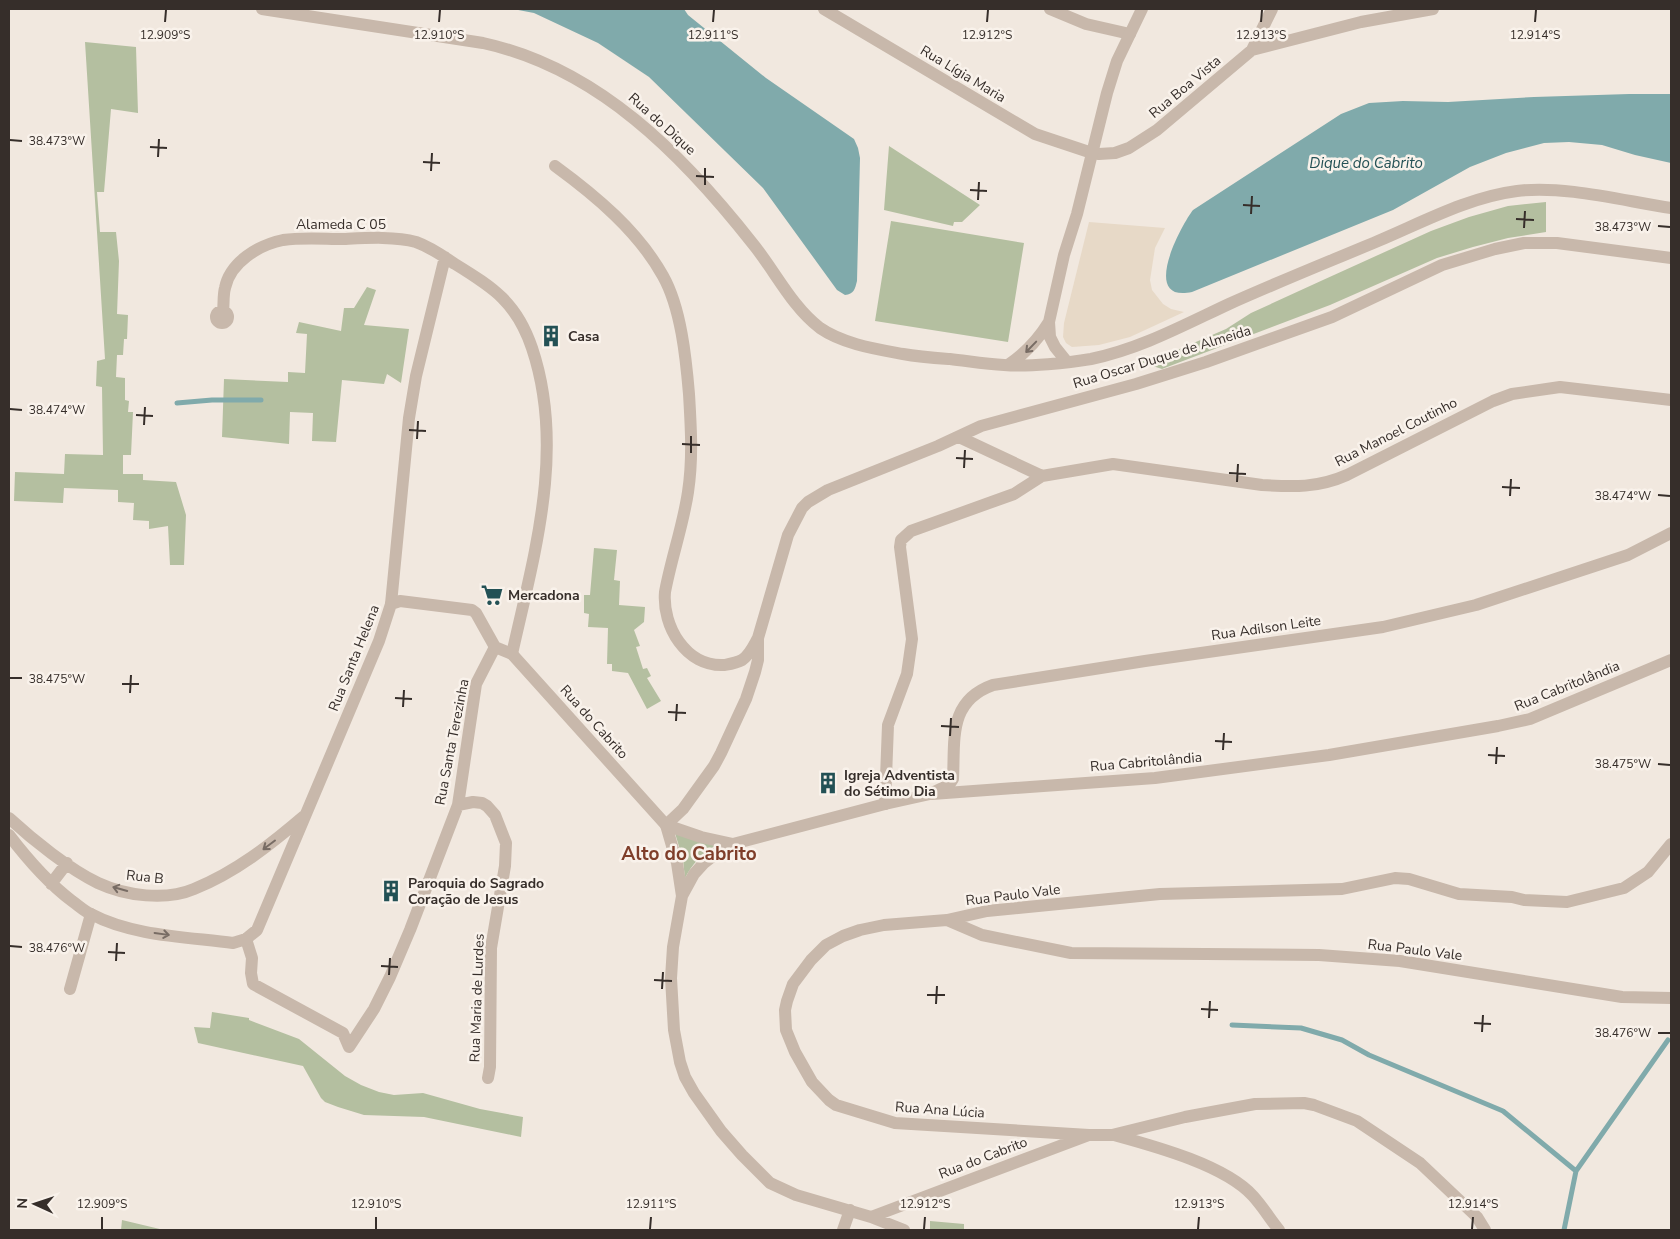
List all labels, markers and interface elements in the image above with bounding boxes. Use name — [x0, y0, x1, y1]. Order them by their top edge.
text: 12.909°S — [140, 27, 190, 43]
text: 12.910°S — [414, 27, 464, 43]
text: 12.911°S — [688, 27, 738, 43]
text: 12.912°S — [962, 27, 1012, 43]
text: 12.913°S — [1236, 27, 1286, 43]
text: 12.914°S — [1510, 27, 1560, 43]
street label: Rua Lígia Maria — [917, 41, 1009, 107]
street label: Rua Boa Vista — [1145, 51, 1225, 123]
street label: Rua do Dique — [624, 89, 700, 159]
text: 38.473°W — [29, 133, 85, 149]
water label: Dique do Cabrito — [1309, 153, 1423, 173]
street label: Alameda C 05 — [296, 215, 386, 234]
text: 38.473°W — [1595, 219, 1651, 235]
street label: Rua Oscar Duque de Almeida — [1071, 321, 1253, 393]
building icon: Casa — [538, 323, 564, 349]
place label: Casa — [568, 327, 599, 346]
one-way arrow — [1025, 340, 1037, 353]
street label: Rua Manoel Coutinho — [1332, 393, 1461, 471]
text: 38.474°W — [29, 402, 85, 418]
text: 38.474°W — [1595, 488, 1651, 504]
supermarket icon: Mercadona — [479, 582, 505, 608]
place label: Mercadona — [508, 586, 580, 605]
street label: Rua Santa Helena — [324, 602, 384, 714]
street label: Rua Adilson Leite — [1210, 611, 1322, 645]
street label: Rua Cabritolândia — [1511, 656, 1623, 716]
text: 38.475°W — [29, 671, 85, 687]
street label: Rua Santa Terezinha — [430, 677, 474, 807]
street label: Rua do Cabrito — [556, 681, 632, 763]
street label: Rua Cabritolândia — [1089, 748, 1203, 776]
text: 38.475°W — [1595, 756, 1651, 772]
place label: Igreja Adventista do Sétimo Dia — [844, 766, 955, 801]
building icon: Igreja Adventista do Sétimo Dia — [815, 770, 841, 796]
one-way arrow — [263, 840, 276, 851]
district label: Alto do Cabrito — [621, 841, 757, 867]
street label: Rua B — [125, 866, 165, 888]
place label: Paroquia do Sagrado Coração de Jesus — [408, 874, 544, 909]
building icon: Paroquia do Sagrado Coração de Jesus — [378, 878, 404, 904]
street label: Rua Paulo Vale — [965, 880, 1061, 910]
one-way arrow — [112, 884, 128, 894]
one-way arrow — [153, 929, 169, 939]
street label: Rua Maria de Lurdes — [465, 933, 489, 1063]
street label: Rua Paulo Vale — [1367, 935, 1463, 965]
text: 38.476°W — [29, 940, 85, 956]
text: 38.476°W — [1595, 1025, 1651, 1041]
street label: Rua Ana Lúcia — [895, 1097, 985, 1123]
street label: Rua do Cabrito — [936, 1132, 1030, 1184]
north arrow — [10, 1179, 60, 1229]
text: 12.909°S — [77, 1196, 127, 1212]
text: 12.910°S — [351, 1196, 401, 1212]
text: 12.911°S — [626, 1196, 676, 1212]
text: 12.912°S — [900, 1196, 950, 1212]
text: 12.913°S — [1174, 1196, 1224, 1212]
text: 12.914°S — [1448, 1196, 1498, 1212]
text: N — [13, 1198, 32, 1209]

